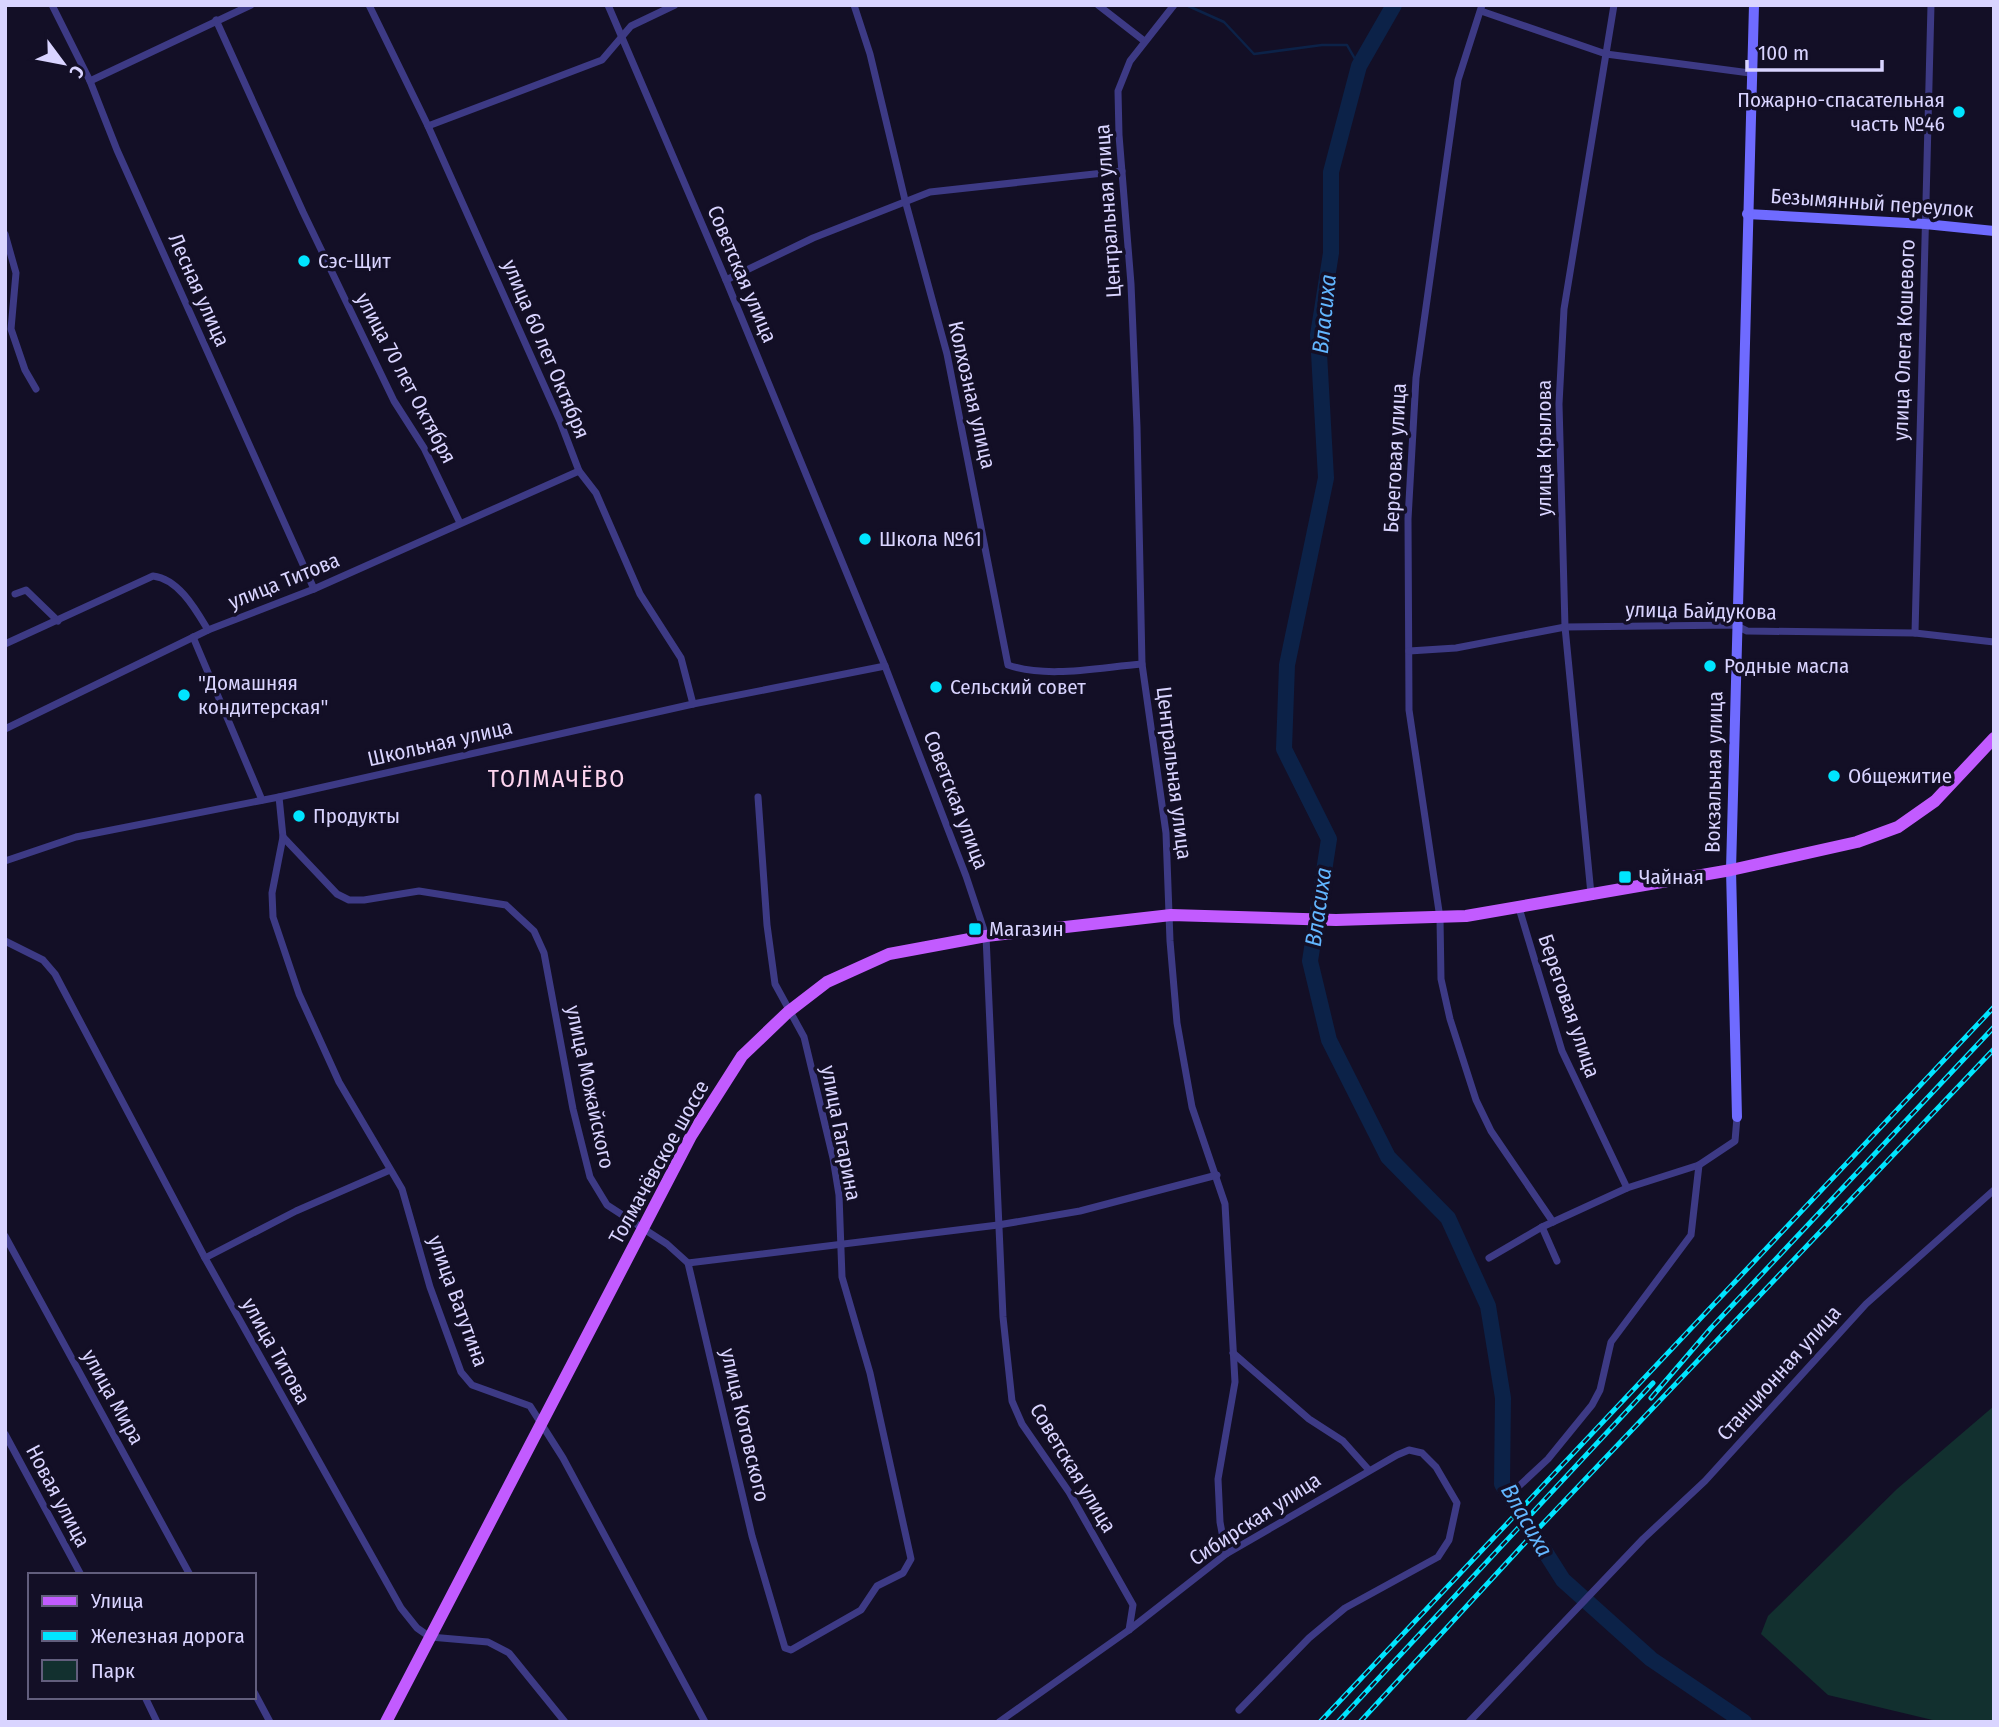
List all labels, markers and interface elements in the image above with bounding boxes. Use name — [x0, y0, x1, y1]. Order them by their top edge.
north arrow — [28, 28, 98, 98]
scale bar — [1747, 28, 1882, 72]
text: 100 m — [1758, 40, 1809, 66]
text: С — [65, 61, 89, 82]
place label: Пожарно-спасательная часть №46 — [1737, 87, 1945, 137]
marker: Пожарно-спасательная часть №46 — [1951, 104, 1967, 120]
street label: Центральная улица — [1089, 123, 1127, 299]
street label: Безымянный переулок — [1769, 183, 1975, 223]
street label: Советская улица — [701, 202, 783, 346]
street label: Лесная улица — [162, 229, 236, 351]
street label: улица Олега Кошевого — [1887, 239, 1921, 441]
place label: Сэс-Щит — [318, 248, 391, 274]
marker: Сэс-Щит — [296, 253, 312, 269]
street label: улица 60 лет Октября — [497, 256, 595, 442]
water label: Власиха — [1306, 273, 1342, 355]
street label: улица 70 лет Октября — [350, 288, 462, 468]
street label: Колхозная улица — [942, 319, 1002, 471]
street label: улица Крылова — [1531, 380, 1557, 516]
street label: Береговая улица — [1378, 382, 1412, 534]
place label: Школа №61 — [879, 526, 982, 552]
marker: Школа №61 — [857, 531, 873, 547]
street label: улица Титова — [225, 547, 343, 615]
street label: улица Байдукова — [1625, 597, 1777, 625]
place label: Родные масла — [1724, 653, 1849, 679]
marker: Родные масла — [1702, 658, 1718, 674]
place label: "Домашняя кондитерская" — [198, 670, 328, 720]
place label: Сельский совет — [950, 674, 1086, 700]
marker: Сельский совет — [928, 679, 944, 695]
street label: Центральная улица — [1150, 685, 1198, 861]
marker: "Домашняя кондитерская" — [176, 687, 192, 703]
street label: Вокзальная улица — [1700, 691, 1728, 853]
street label: Школьная улица — [365, 714, 515, 772]
street label: Советская улица — [918, 727, 994, 873]
place label: Общежитие — [1848, 763, 1952, 789]
district label: ТОЛМАЧЁВО — [488, 765, 626, 793]
marker: Общежитие — [1826, 768, 1842, 784]
place label: Продукты — [313, 803, 400, 829]
marker: Продукты — [291, 808, 307, 824]
place label: Чайная — [1639, 864, 1704, 890]
water label: Власиха — [1299, 866, 1337, 948]
marker: Чайная — [1617, 869, 1633, 885]
place label: Магазин — [989, 916, 1064, 942]
marker: Магазин — [967, 921, 983, 937]
street label: Береговая улица — [1532, 931, 1606, 1081]
street label: улица Можайского — [560, 1003, 620, 1171]
street label: улица Гагарина — [815, 1063, 867, 1203]
street label: Толмачёвское шоссе — [603, 1076, 715, 1248]
street label: улица Ватутина — [422, 1232, 494, 1370]
street label: улица Титова — [236, 1293, 316, 1409]
street label: Станционная улица — [1711, 1300, 1847, 1446]
street label: улица Мира — [76, 1345, 150, 1449]
street label: улица Котовского — [715, 1346, 775, 1504]
street label: Советская улица — [1024, 1399, 1122, 1537]
street label: Новая улица — [20, 1440, 96, 1552]
street label: Сибирская улица — [1184, 1467, 1326, 1571]
water label: Власиха — [1495, 1478, 1559, 1562]
legend — [28, 1573, 256, 1699]
text: Улица — [90, 1588, 144, 1614]
text: Железная дорога — [91, 1623, 245, 1649]
text: Парк — [91, 1658, 135, 1684]

